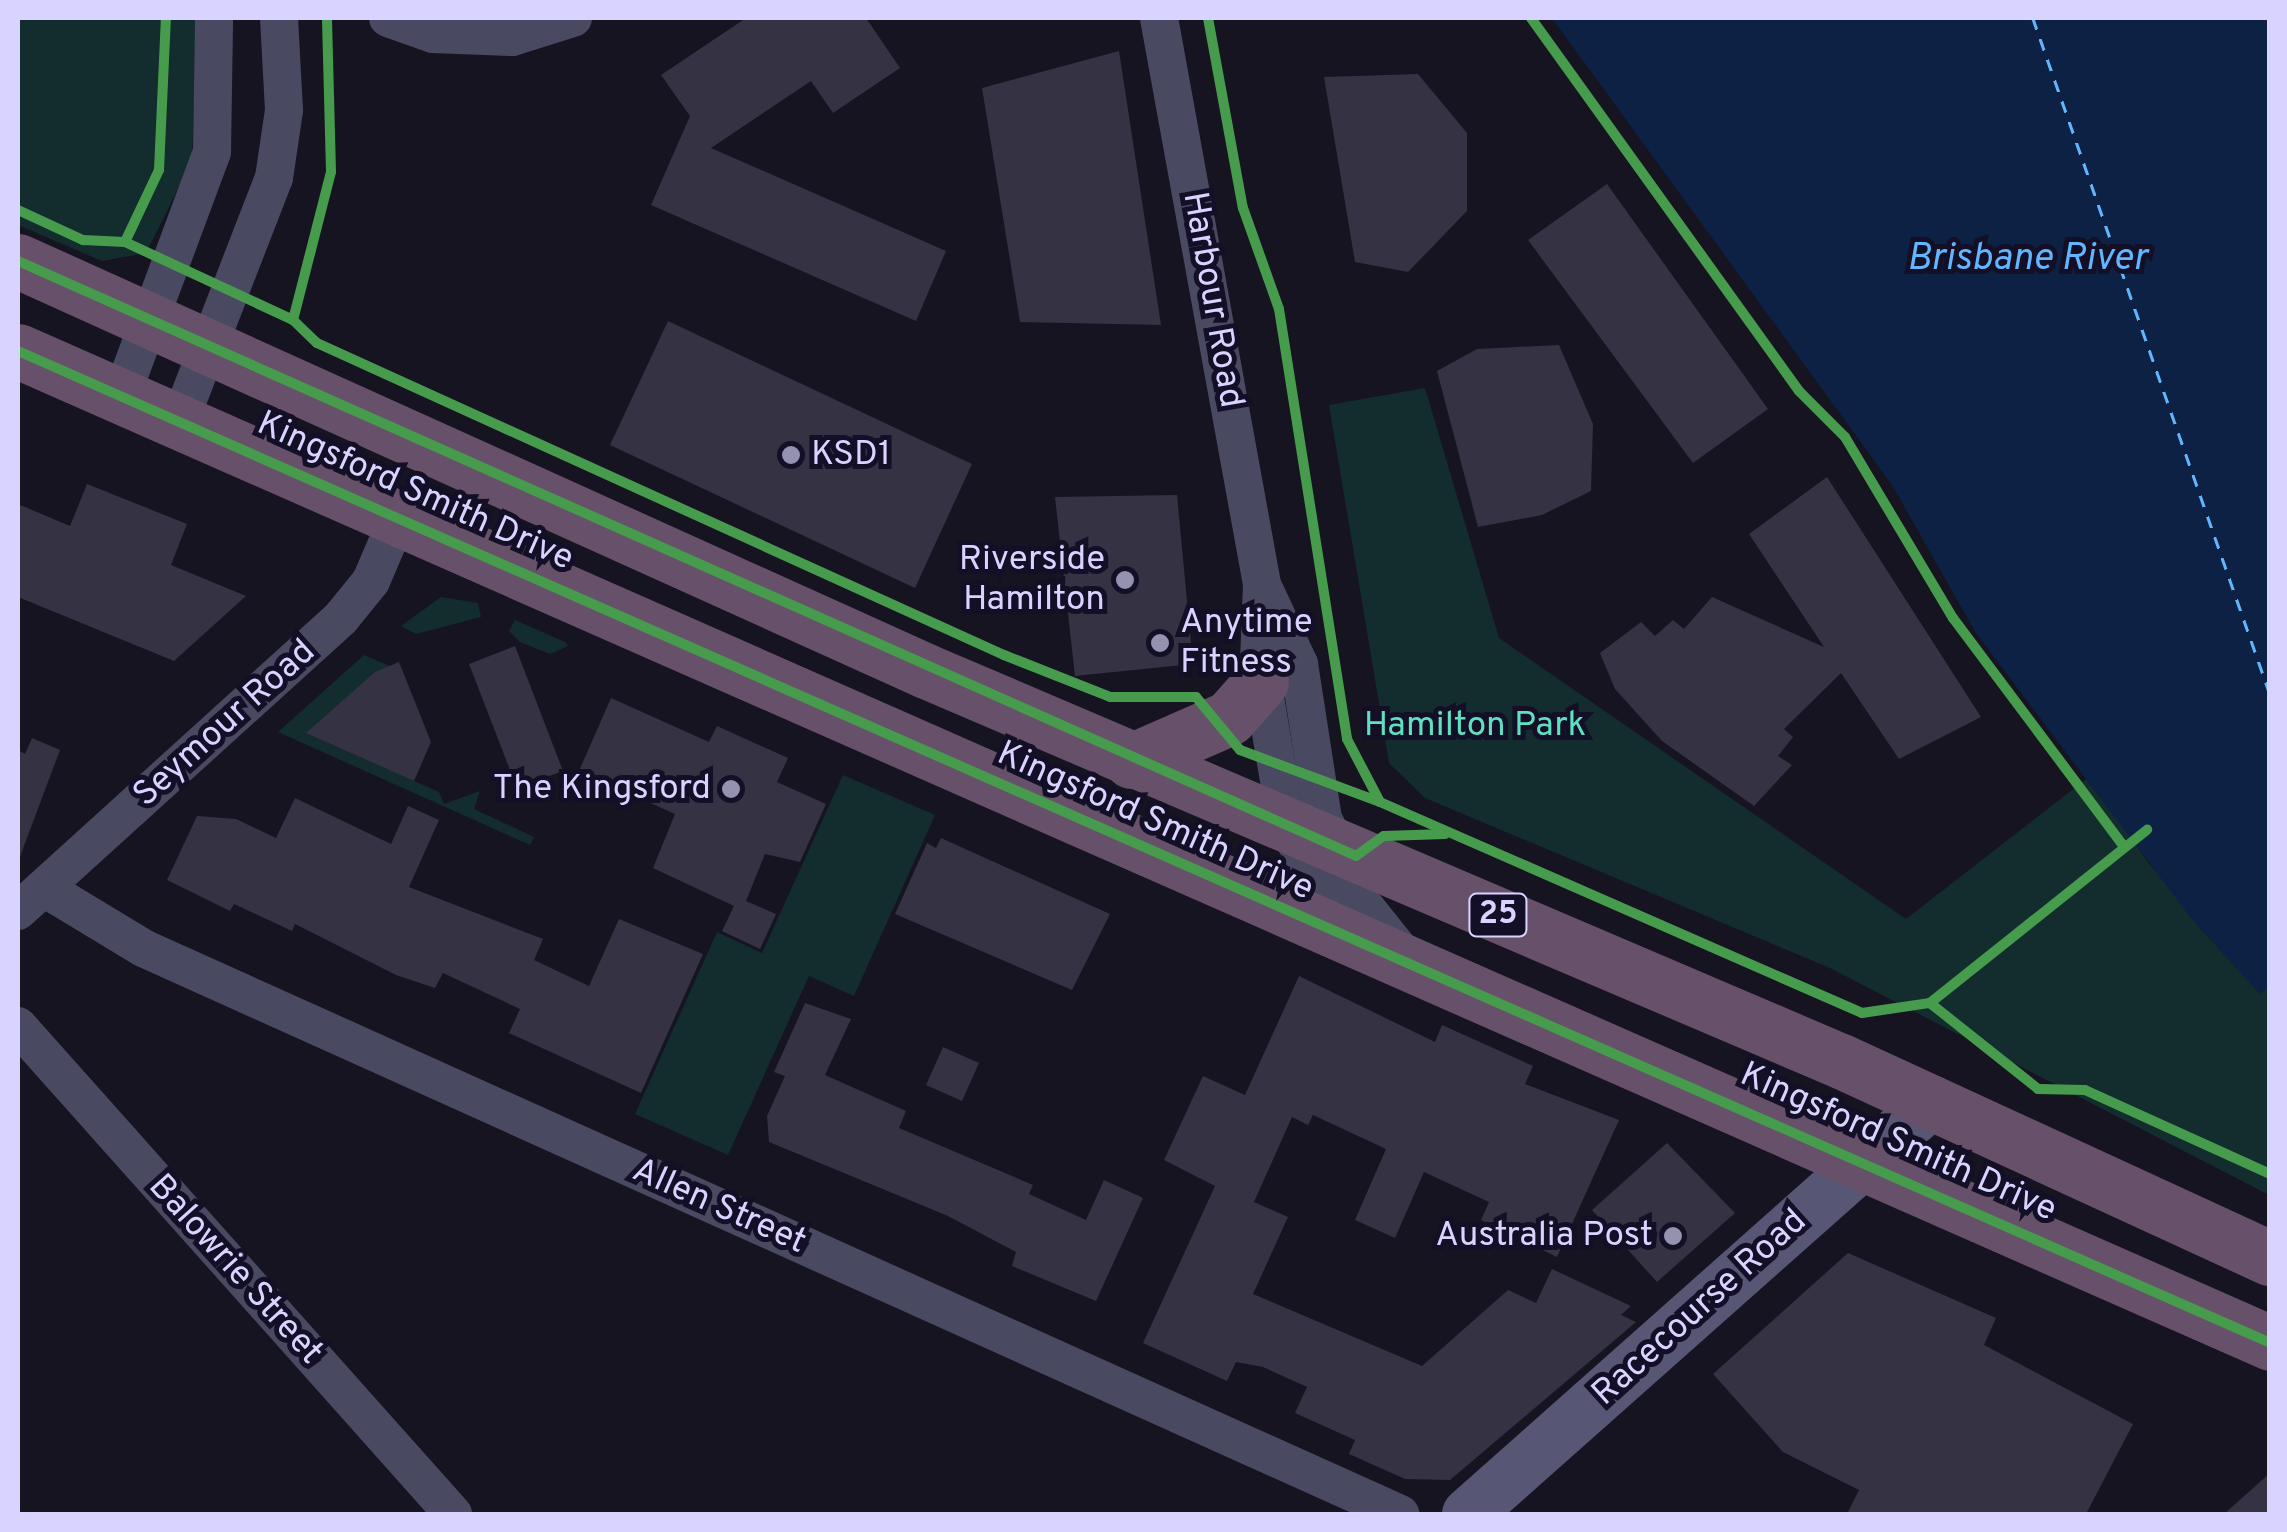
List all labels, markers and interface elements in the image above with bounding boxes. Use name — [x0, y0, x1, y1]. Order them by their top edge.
street label: Harbour Road — [1172, 189, 1252, 411]
water label: Brisbane River — [1907, 237, 2147, 283]
street label: Kingsford Smith Drive — [250, 403, 580, 581]
place label: KSD1 — [811, 434, 891, 476]
marker: KSD1 — [780, 444, 802, 466]
place label: Riverside Hamilton — [959, 539, 1105, 621]
marker: Riverside Hamilton — [1114, 569, 1136, 591]
place label: Anytime Fitness — [1180, 602, 1313, 684]
street label: Seymour Road — [126, 631, 324, 817]
marker: Anytime Fitness — [1149, 632, 1171, 654]
park label: Hamilton Park — [1364, 705, 1586, 747]
street label: Kingsford Smith Drive — [990, 733, 1320, 911]
place label: The Kingsford — [493, 768, 711, 810]
marker: The Kingsford — [720, 778, 742, 800]
road number: 25 — [1468, 888, 1528, 942]
street label: Kingsford Smith Drive — [1733, 1054, 2063, 1232]
street label: Allen Street — [626, 1150, 812, 1264]
street label: Balowrie Street — [139, 1166, 331, 1374]
street label: Racecourse Road — [1584, 1201, 1816, 1415]
place label: Australia Post — [1435, 1215, 1653, 1257]
marker: Australia Post — [1662, 1225, 1684, 1247]

